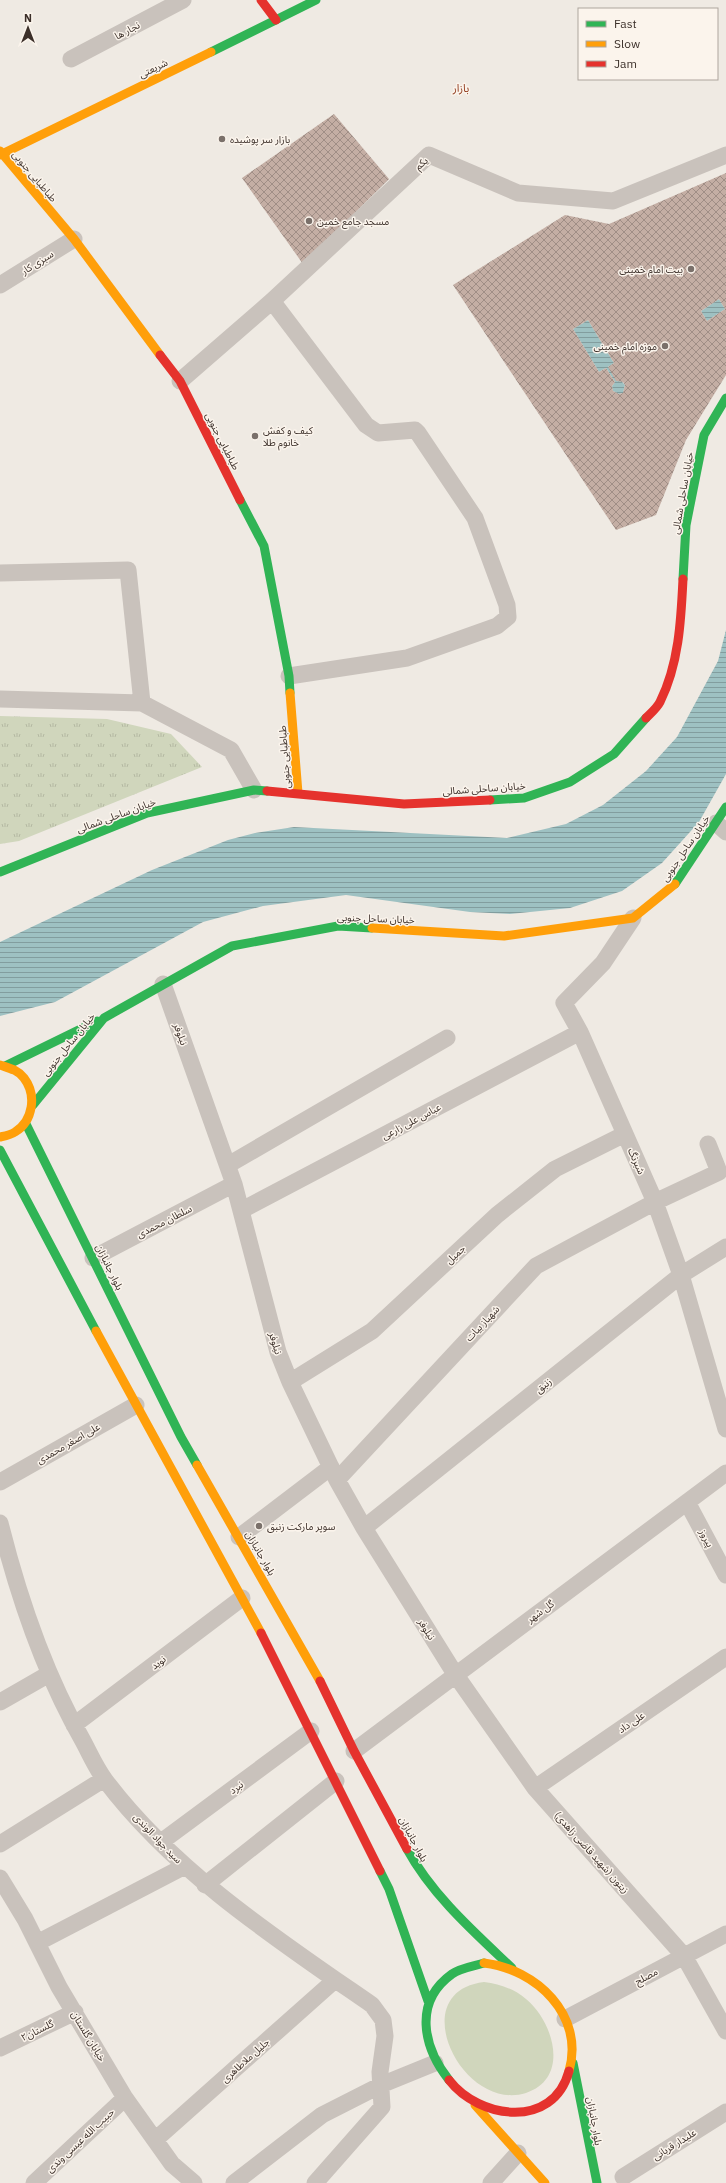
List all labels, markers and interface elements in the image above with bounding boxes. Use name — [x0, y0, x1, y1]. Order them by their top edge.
north arrow — [8, 8, 48, 48]
legend — [578, 8, 718, 80]
text: N — [24, 11, 32, 25]
text: Fast — [614, 16, 637, 31]
street label: نجار ها — [112, 18, 142, 42]
text: Slow — [614, 36, 640, 51]
street label: شریعتی — [137, 56, 170, 81]
text: Jam — [614, 56, 637, 71]
district label: بازار — [452, 81, 469, 95]
place label: بازار سر پوشیده — [230, 133, 291, 146]
marker: بازار سر پوشیده — [217, 134, 227, 144]
street label: طباطبایی جنوبی — [9, 148, 60, 205]
street label: یکم — [412, 154, 431, 174]
place label: مسجد جامع خمین — [317, 215, 389, 229]
marker: مسجد جامع خمین — [304, 216, 314, 226]
street label: سبزی کار — [18, 247, 56, 278]
place label: بیت امام خمینی — [619, 263, 683, 278]
marker: بیت امام خمینی — [686, 264, 696, 274]
place label: موزه امام خمینی — [593, 340, 657, 355]
marker: موزه امام خمینی — [660, 341, 670, 351]
street label: طباطبایی جنوبی — [202, 410, 243, 472]
place label: کیف و کفش خانوم طلا — [263, 424, 314, 451]
marker: کیف و کفش خانوم طلا — [250, 431, 260, 441]
street label: خیابان ساحلی شمالی — [669, 451, 696, 535]
street label: طباطبایی جنوبی — [276, 725, 293, 789]
street label: خیابان ساحلی شمالی — [442, 779, 526, 798]
street label: خیابان ساحلی شمالی — [75, 795, 158, 836]
street label: خیابان ساحل جنوبی — [658, 812, 713, 884]
street label: خیابان ساحل جنوبی — [337, 911, 415, 926]
street label: خیابان ساحل جنوبی — [39, 1010, 98, 1079]
street label: نیلوفر — [170, 1020, 191, 1047]
street label: عباس علی زارعی — [379, 1100, 443, 1142]
street label: شبرنگ — [625, 1146, 648, 1176]
street label: سلطان محمدی — [134, 1202, 194, 1241]
street label: بلوار جانبازان — [93, 1242, 126, 1292]
street label: جمیل — [443, 1242, 468, 1267]
street label: شهباز بیات — [462, 1303, 502, 1344]
street label: نیلوفر — [266, 1329, 285, 1356]
street label: زنبق — [532, 1375, 554, 1396]
street label: علی اصغر محمدی — [34, 1420, 102, 1467]
place label: سوپر مارکت زنبق — [267, 1520, 335, 1533]
marker: سوپر مارکت زنبق — [254, 1521, 264, 1531]
street label: پیروز — [696, 1526, 717, 1550]
street label: بلوار جانبازان — [243, 1529, 279, 1578]
street label: گل شهر — [523, 1597, 557, 1626]
street label: نیلوفر — [415, 1615, 438, 1643]
street label: نوید — [148, 1652, 169, 1672]
street label: علی داد — [615, 1709, 647, 1736]
street label: نبرد — [227, 1778, 246, 1797]
street label: زیتون (شهید قاضی زاهدی) — [551, 1809, 632, 1896]
street label: سید جواد الوندی — [130, 1811, 185, 1866]
street label: بلوار جانبازان — [396, 1814, 431, 1864]
street label: مصلح — [632, 1965, 660, 1989]
street label: خیابان گلستان — [68, 2009, 109, 2064]
street label: گلستان۲ — [19, 2017, 57, 2044]
street label: جلیل ملاطاهری — [219, 2035, 272, 2085]
street label: بلوار جانبازان — [584, 2096, 605, 2147]
street label: حبیب الله عیسی وندی — [44, 2105, 117, 2175]
street label: علیدار قربانی — [650, 2126, 699, 2163]

